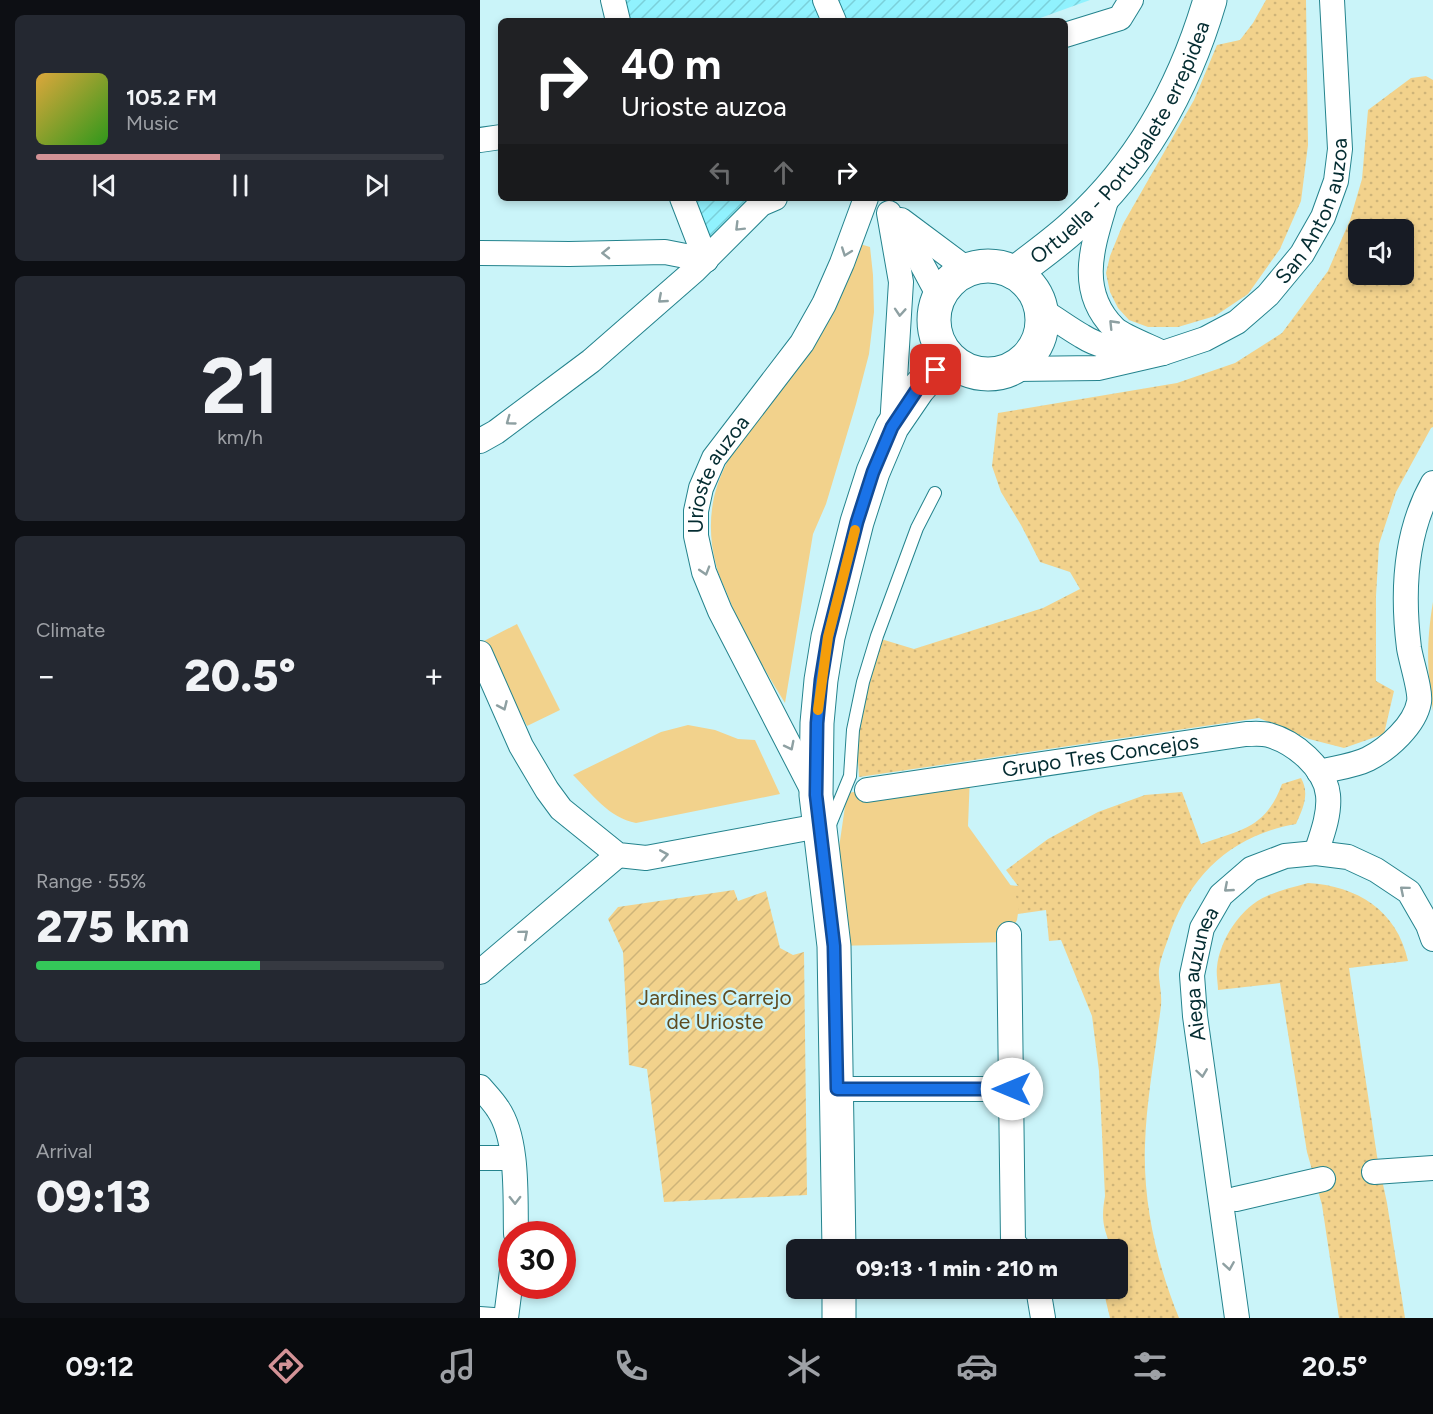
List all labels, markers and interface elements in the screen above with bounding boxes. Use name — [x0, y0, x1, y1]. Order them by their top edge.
street label: Ortuella - Portugalete errepidea — [1025, 18, 1214, 269]
text: 40 m — [621, 39, 721, 90]
icon: right — [522, 42, 600, 120]
text: 105.2 FM — [126, 84, 217, 111]
text: Urioste auzoa — [621, 90, 787, 123]
text: Music — [126, 111, 179, 135]
street label: San Anton auzoa — [1270, 137, 1352, 289]
icon: left — [704, 156, 737, 189]
icon: ahead — [767, 156, 800, 189]
icon: right — [830, 156, 863, 189]
icon: previous — [88, 169, 121, 202]
icon: pause — [224, 169, 257, 202]
icon: next — [360, 169, 393, 202]
one-way arrow — [735, 219, 746, 230]
map controls — [1348, 219, 1414, 285]
button: sound — [1348, 219, 1414, 285]
one-way arrow — [840, 246, 853, 257]
one-way arrow — [601, 247, 610, 260]
one-way arrow — [658, 292, 669, 303]
one-way arrow — [893, 307, 906, 316]
one-way arrow — [1109, 321, 1120, 331]
text: 21 — [201, 339, 279, 433]
pin — [910, 344, 961, 395]
icon: arrive — [919, 353, 952, 386]
street label: Urioste auzoa — [683, 410, 754, 533]
one-way arrow — [506, 414, 517, 425]
text: km/h — [217, 425, 263, 449]
one-way arrow — [698, 565, 710, 576]
text: Climate — [36, 618, 105, 642]
text: 20.5° — [184, 648, 296, 702]
text: − — [36, 656, 57, 695]
text: + — [423, 656, 444, 695]
one-way arrow — [496, 700, 508, 711]
street label: Grupo Tres Concejos — [1000, 728, 1200, 782]
one-way arrow — [783, 740, 795, 751]
one-way arrow — [658, 849, 668, 862]
text: Range · 55% — [36, 869, 146, 893]
one-way arrow — [1224, 881, 1235, 892]
one-way arrow — [1400, 886, 1411, 897]
text: 275 km — [36, 899, 190, 953]
street label: Aiega auzunea — [1179, 902, 1224, 1043]
one-way arrow — [518, 930, 529, 941]
park label: Jardines Carrejo de Urioste — [638, 985, 792, 1034]
position arrow — [980, 1057, 1044, 1121]
one-way arrow — [1196, 1068, 1208, 1077]
text: Arrival — [36, 1139, 92, 1163]
text: 09:13 — [36, 1169, 151, 1223]
one-way arrow — [509, 1195, 521, 1204]
speed limit sign: 30 — [498, 1221, 576, 1299]
text: 09:13 · 1 min · 210 m — [856, 1255, 1058, 1282]
one-way arrow — [1222, 1260, 1235, 1270]
icon: directions — [265, 1345, 307, 1387]
icon: music — [437, 1345, 479, 1387]
icon: phone — [610, 1345, 652, 1387]
icon: climate — [783, 1345, 825, 1387]
icon: car — [956, 1345, 998, 1387]
icon: filters — [1129, 1345, 1171, 1387]
text: 09:12 — [65, 1350, 134, 1383]
text: 20.5° — [1302, 1350, 1367, 1383]

